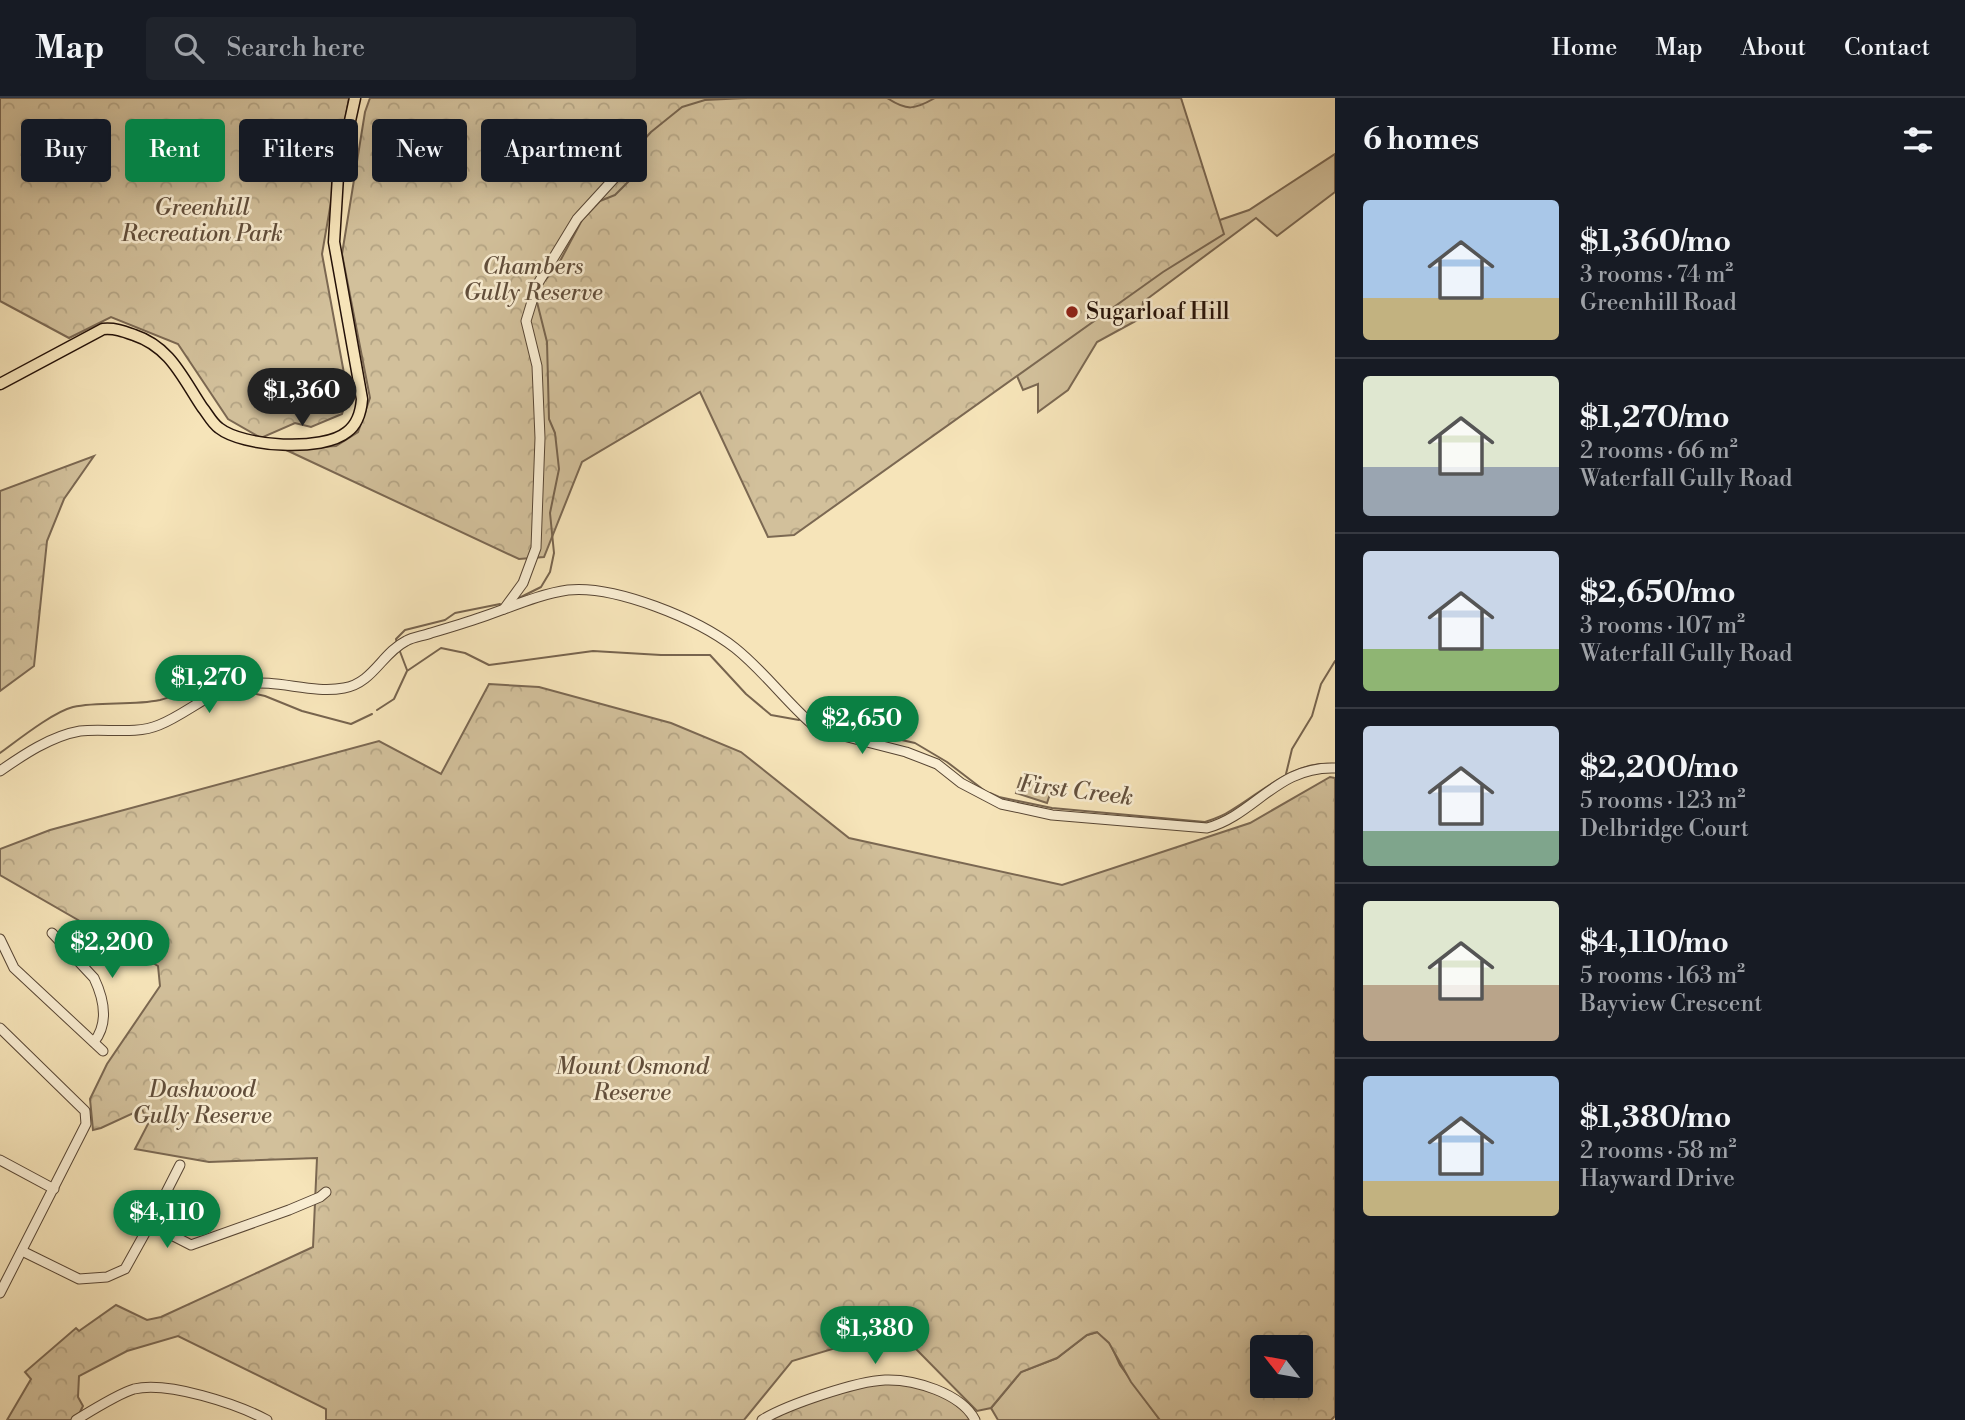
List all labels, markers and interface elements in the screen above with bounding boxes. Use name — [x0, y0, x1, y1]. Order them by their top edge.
search box — [146, 17, 636, 80]
text: Map — [35, 28, 104, 69]
icon: search — [170, 29, 208, 67]
text: Search here — [226, 32, 365, 64]
text: Home — [1552, 33, 1617, 63]
text: Map — [1655, 33, 1703, 63]
text: About — [1741, 33, 1806, 63]
text: Contact — [1844, 33, 1930, 63]
chip: Buy — [21, 119, 111, 182]
chip: Rent — [125, 119, 225, 182]
chip: Filters — [239, 119, 358, 182]
chip: New — [372, 119, 467, 182]
chip: Apartment — [481, 119, 647, 182]
text: 6 homes — [1363, 121, 1479, 159]
icon: filters — [1899, 121, 1937, 159]
park label: Greenhill Recreation Park — [120, 194, 283, 248]
text: $1,360/mo — [1580, 223, 1731, 261]
icon: home — [1419, 228, 1503, 312]
park label: Chambers Gully Reserve — [463, 253, 603, 307]
text: 3 rooms · 74 m² — [1580, 261, 1733, 289]
text: Greenhill Road — [1580, 289, 1737, 317]
place label: Sugarloaf Hill — [1086, 298, 1230, 326]
marker: Sugarloaf Hill — [1064, 304, 1080, 320]
pin: $1,360 — [245, 368, 359, 428]
text: $1,360 — [263, 377, 341, 405]
text: $1,270/mo — [1580, 399, 1730, 437]
icon: home — [1419, 404, 1503, 488]
text: 2 rooms · 66 m² — [1580, 437, 1738, 465]
text: Waterfall Gully Road — [1580, 465, 1792, 493]
text: $2,650/mo — [1580, 574, 1736, 612]
icon: home — [1419, 579, 1503, 663]
text: 3 rooms · 107 m² — [1580, 612, 1745, 640]
text: Waterfall Gully Road — [1580, 640, 1792, 668]
pin: $1,270 — [152, 656, 266, 715]
text: $1,270 — [171, 664, 247, 692]
pin: $2,650 — [805, 696, 919, 756]
text: $2,650 — [822, 705, 902, 733]
text: $2,200/mo — [1580, 749, 1739, 787]
icon: home — [1419, 754, 1503, 838]
water label: First Creek — [1017, 769, 1135, 813]
text: 5 rooms · 123 m² — [1580, 787, 1746, 815]
text: Delbridge Court — [1580, 815, 1749, 843]
pin: $2,200 — [55, 920, 169, 980]
text: $4,110/mo — [1580, 924, 1729, 962]
text: $2,200 — [71, 929, 153, 957]
icon: home — [1419, 929, 1503, 1013]
text: 5 rooms · 163 m² — [1580, 962, 1745, 990]
text: Bayview Crescent — [1580, 990, 1762, 1018]
park label: Mount Osmond Reserve — [555, 1053, 710, 1107]
park label: Dashwood Gully Reserve — [132, 1076, 272, 1130]
text: $1,380/mo — [1580, 1099, 1731, 1137]
icon: home — [1419, 1104, 1503, 1188]
text: 2 rooms · 58 m² — [1580, 1137, 1737, 1165]
text: Hayward Drive — [1580, 1165, 1735, 1193]
pin: $4,110 — [110, 1190, 224, 1250]
text: $4,110 — [129, 1199, 205, 1227]
pin: $1,380 — [818, 1306, 932, 1366]
text: $1,380 — [836, 1315, 914, 1343]
north arrow — [1250, 1335, 1312, 1398]
map controls — [1250, 1335, 1313, 1398]

